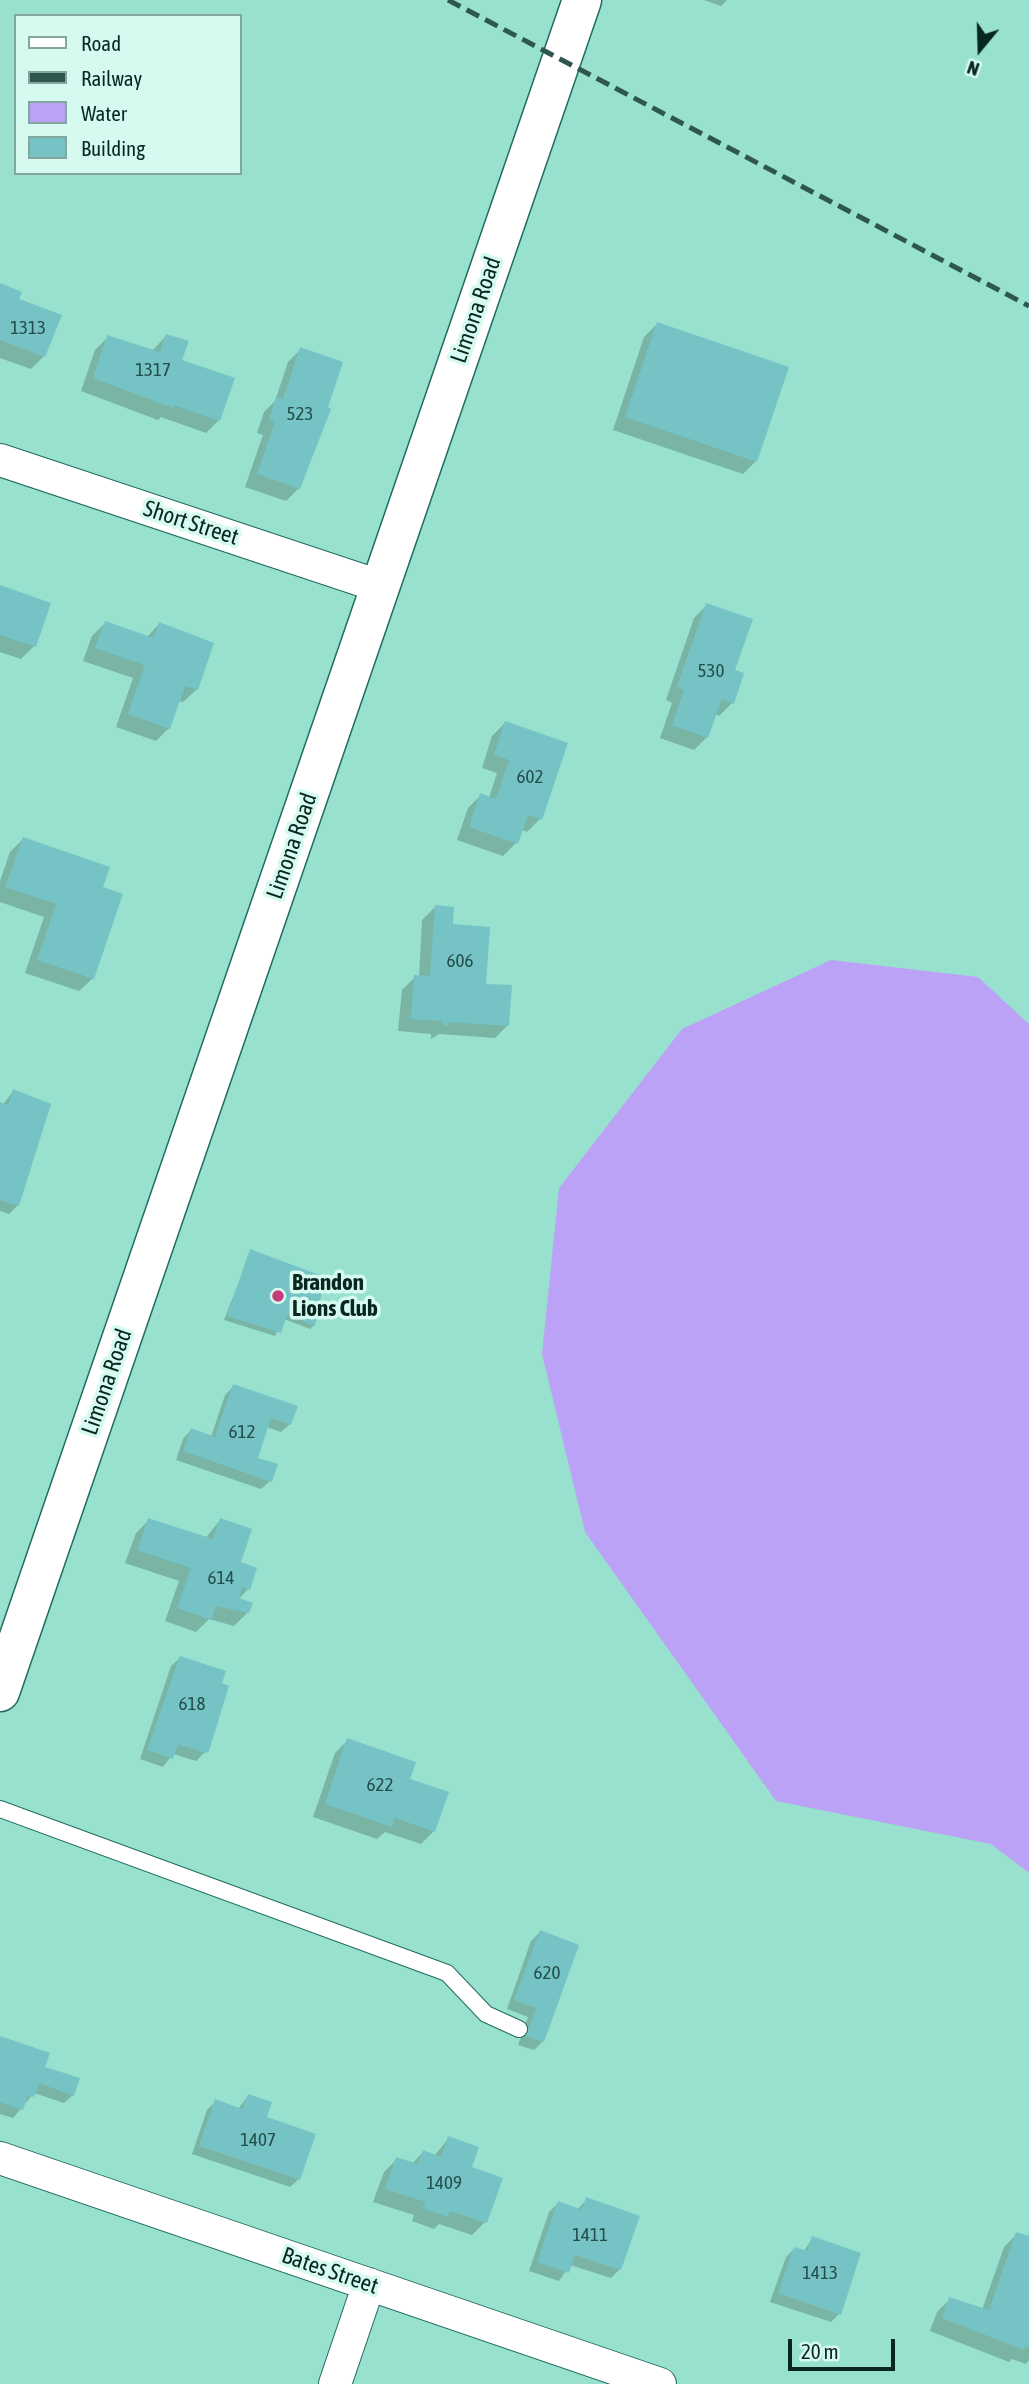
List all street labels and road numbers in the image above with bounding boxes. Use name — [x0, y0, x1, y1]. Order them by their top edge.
street label: Limona Road — [445, 253, 507, 367]
street label: Short Street — [140, 495, 242, 551]
street label: Limona Road — [261, 789, 323, 903]
street label: Limona Road — [76, 1325, 138, 1439]
street label: Bates Street — [278, 2242, 382, 2300]

